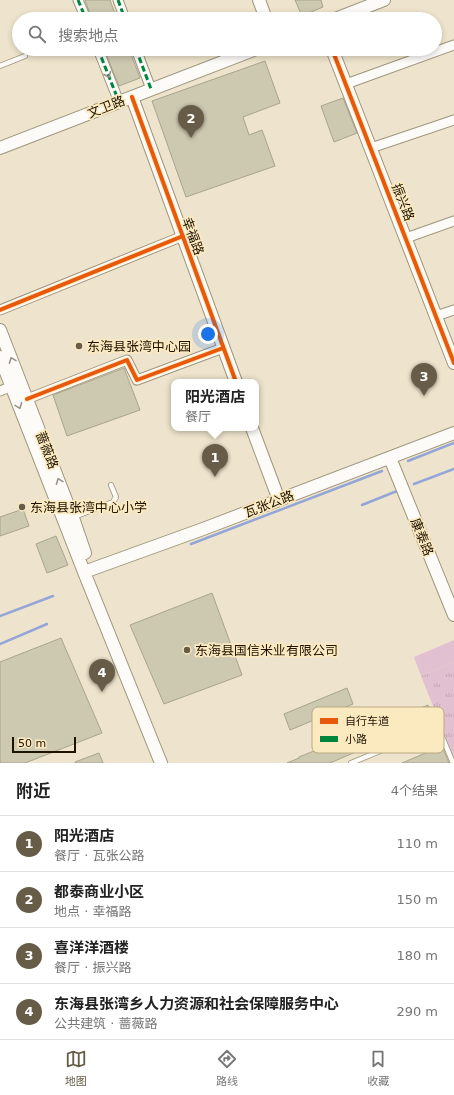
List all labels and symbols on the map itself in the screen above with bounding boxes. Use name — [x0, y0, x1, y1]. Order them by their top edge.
one-way arrow — [104, 72, 112, 79]
street label: 文卫路 — [85, 93, 127, 121]
pin: 2 — [178, 105, 204, 138]
street label: 振兴路 — [389, 181, 417, 223]
street label: 幸福路 — [179, 215, 207, 257]
your location — [198, 324, 218, 344]
place label: 东海县张湾中心园 — [87, 339, 191, 354]
marker: 东海县张湾中心园 — [74, 341, 84, 351]
one-way arrow — [8, 357, 16, 364]
pin: 3 — [411, 363, 437, 396]
one-way arrow — [15, 402, 23, 409]
street label: 蔷薇路 — [33, 429, 61, 471]
pin: 1 — [202, 444, 228, 477]
one-way arrow — [55, 478, 63, 485]
street label: 瓦张公路 — [242, 488, 296, 520]
place label: 东海县张湾中心小学 — [30, 500, 147, 515]
marker: 东海县张湾中心小学 — [17, 502, 27, 512]
street label: 康泰路 — [408, 516, 436, 558]
place label: 东海县国信米业有限公司 — [195, 643, 338, 658]
marker: 东海县国信米业有限公司 — [182, 645, 192, 655]
pin: 4 — [89, 659, 115, 692]
legend — [312, 707, 444, 753]
text: 自行车道 — [345, 715, 389, 728]
text: 小路 — [345, 733, 367, 746]
scale bar — [12, 735, 76, 754]

